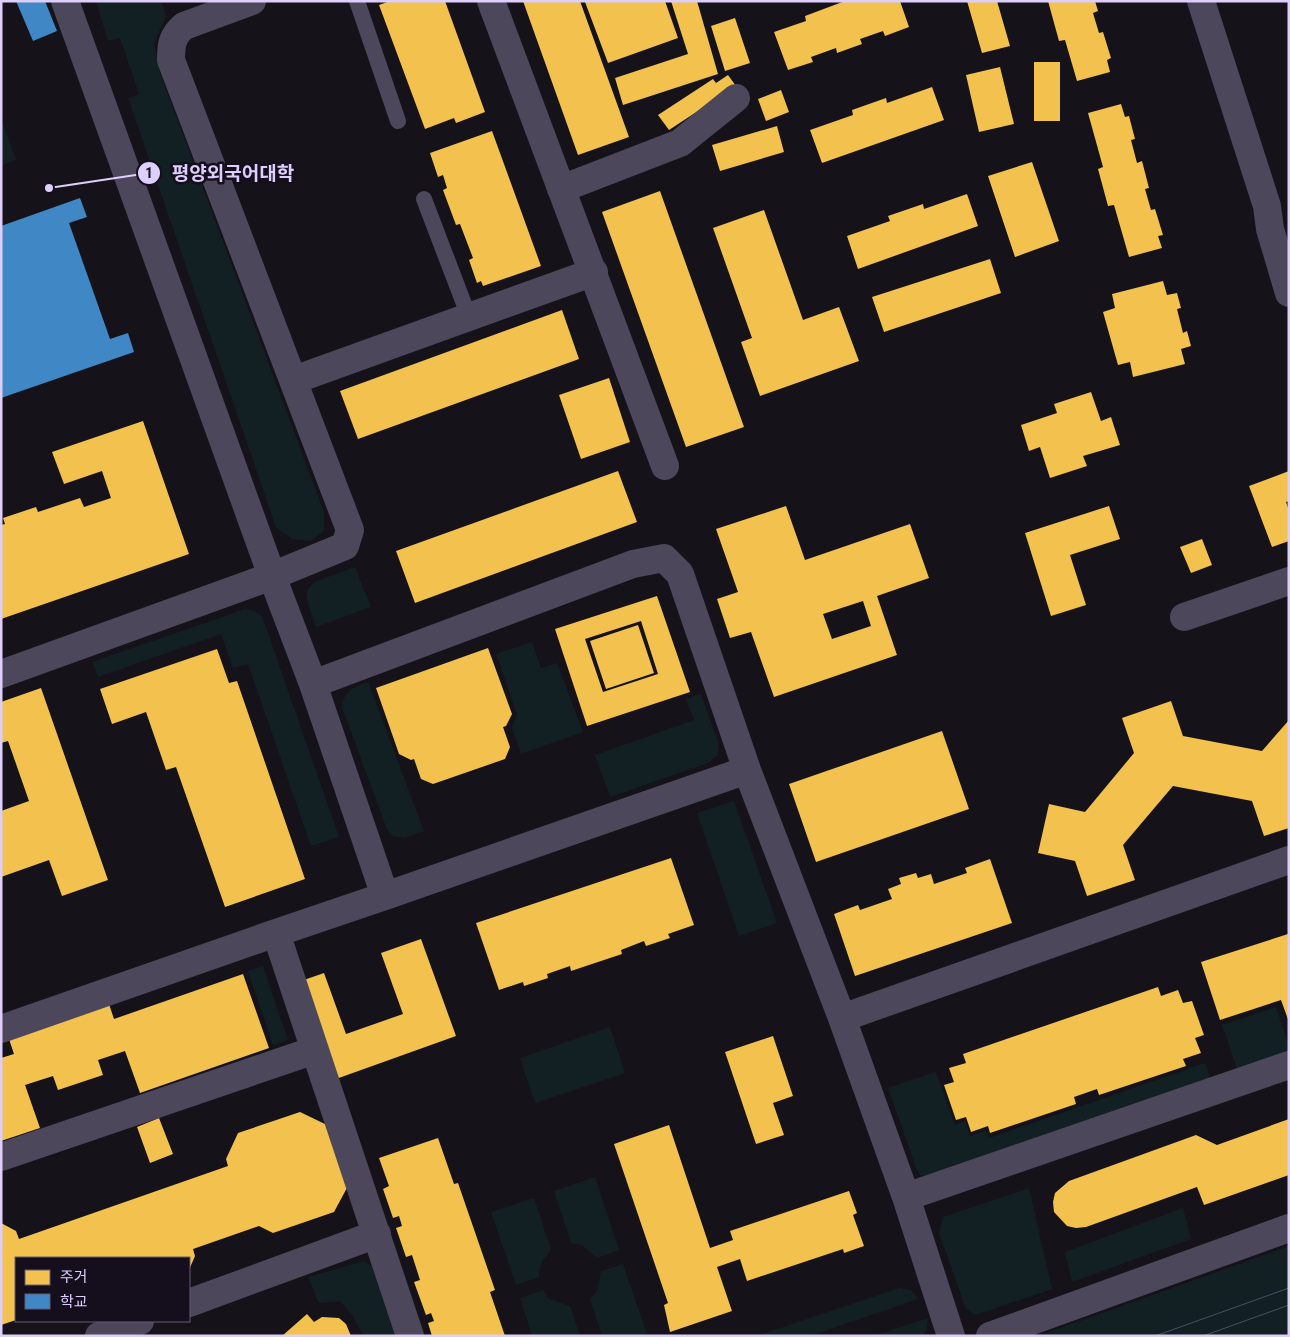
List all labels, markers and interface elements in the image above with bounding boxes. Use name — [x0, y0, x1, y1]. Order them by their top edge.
callout: 평양외국어대학 — [136, 156, 304, 190]
text: 평양외국어대학 — [172, 162, 294, 185]
text: 1 — [145, 164, 153, 182]
legend — [15, 1257, 190, 1322]
text: 주거 — [60, 1268, 88, 1286]
text: 학교 — [60, 1293, 88, 1311]

